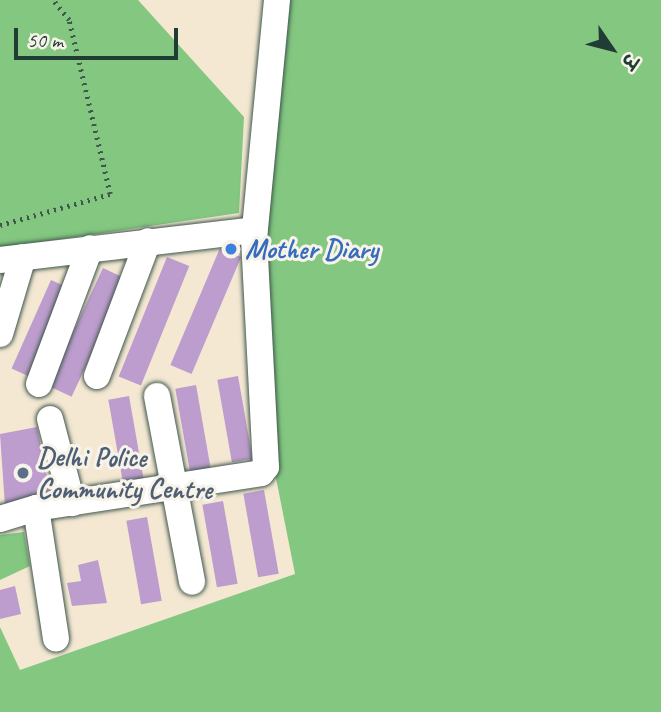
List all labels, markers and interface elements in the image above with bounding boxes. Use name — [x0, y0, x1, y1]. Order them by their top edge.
scale bar — [18, 14, 182, 58]
north arrow — [577, 14, 647, 84]
text: 50 m — [27, 27, 63, 53]
text: उ — [616, 49, 643, 73]
place label: Mother Diary — [245, 232, 377, 266]
marker: Mother Diary — [223, 241, 239, 257]
place label: Delhi Police Community Centre — [37, 440, 212, 506]
marker: Delhi Police Community Centre — [15, 465, 31, 481]

